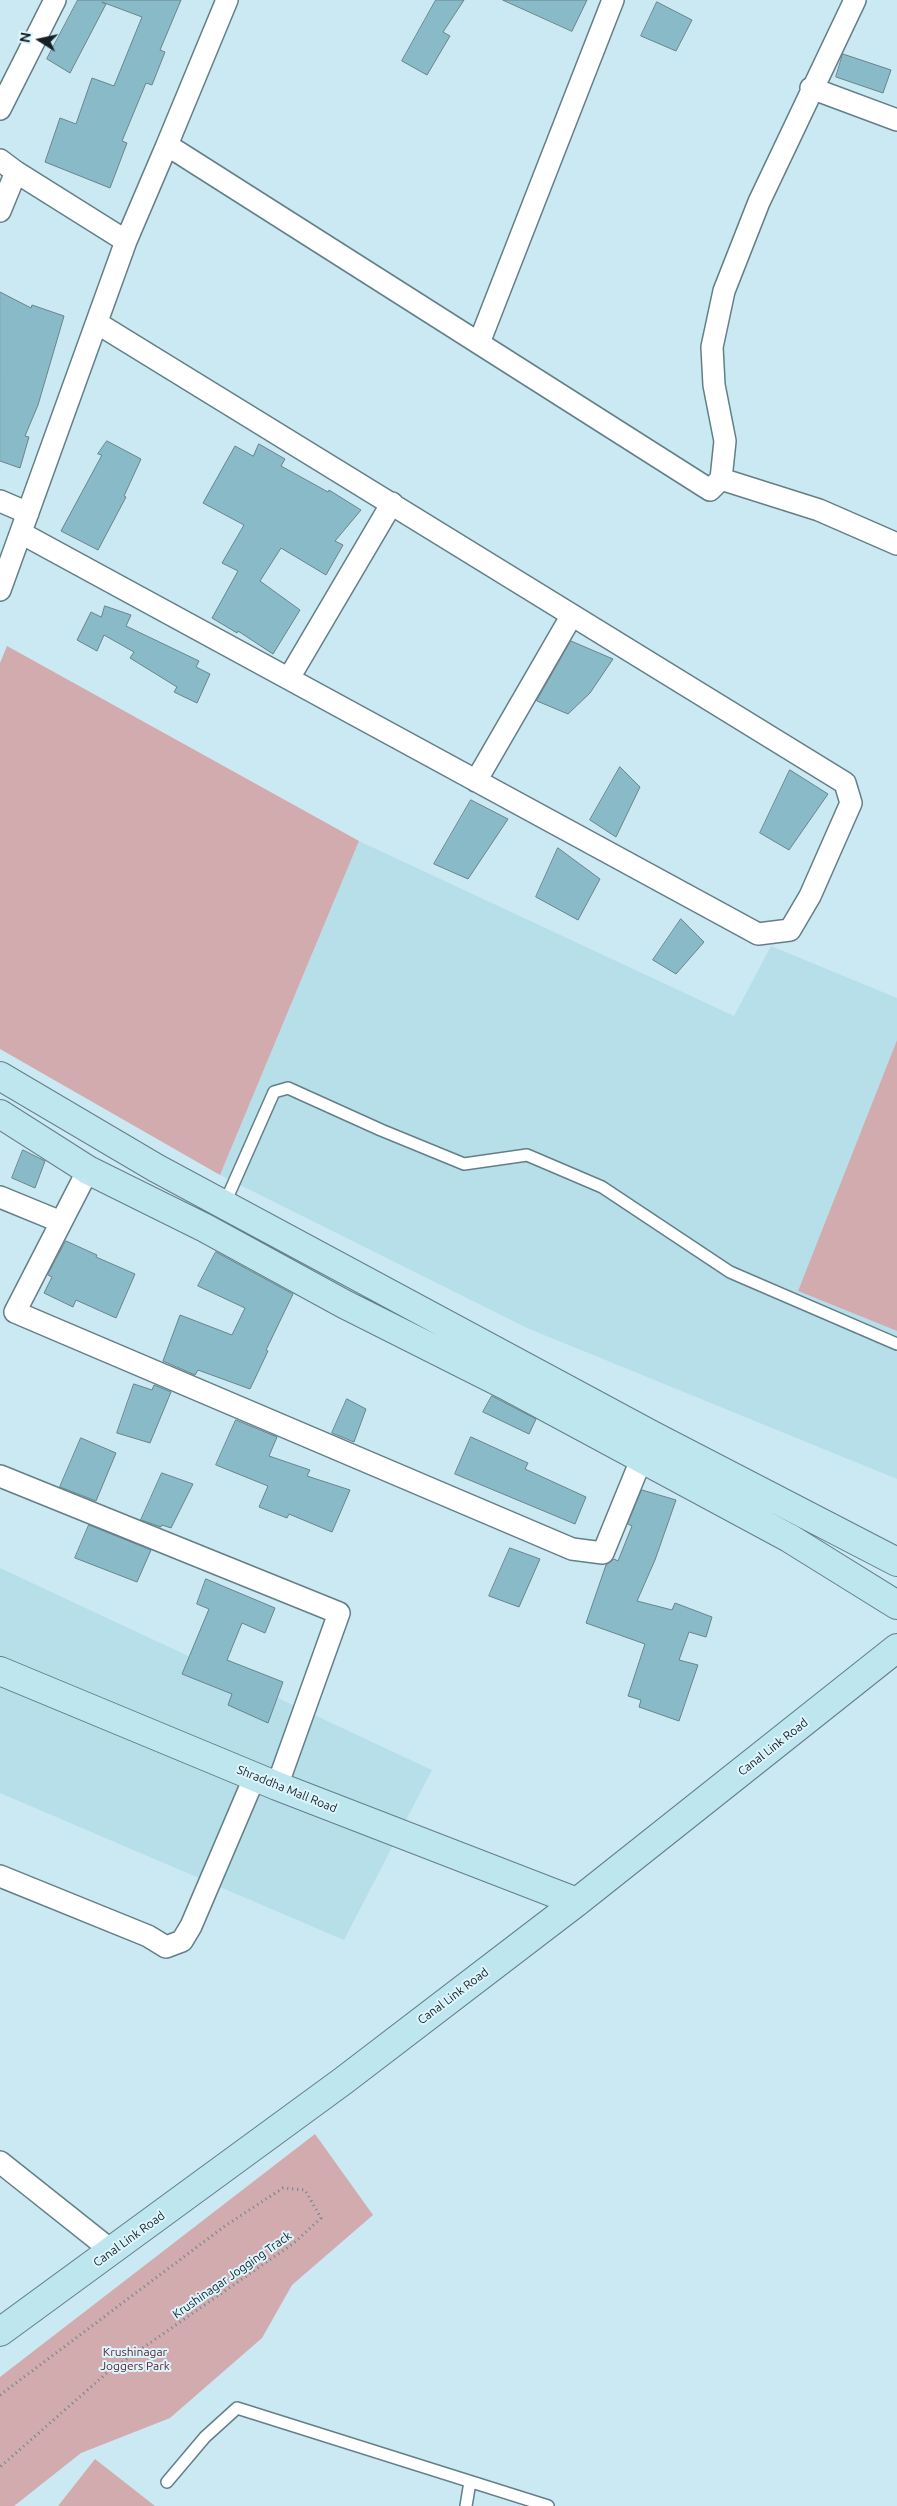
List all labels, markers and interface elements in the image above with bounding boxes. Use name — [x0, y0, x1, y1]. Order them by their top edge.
north arrow — [15, 15, 65, 65]
text: N — [16, 31, 34, 44]
street label: Canal Link Road — [735, 1715, 811, 1779]
street label: Shraddha Mall Road — [235, 1762, 339, 1816]
street label: Canal Link Road — [415, 1965, 491, 2027]
street label: Canal Link Road — [90, 2208, 168, 2270]
street label: Krushinagar Jogging Track — [170, 2228, 294, 2322]
park label: Krushinagar Joggers Park — [100, 2345, 170, 2373]

